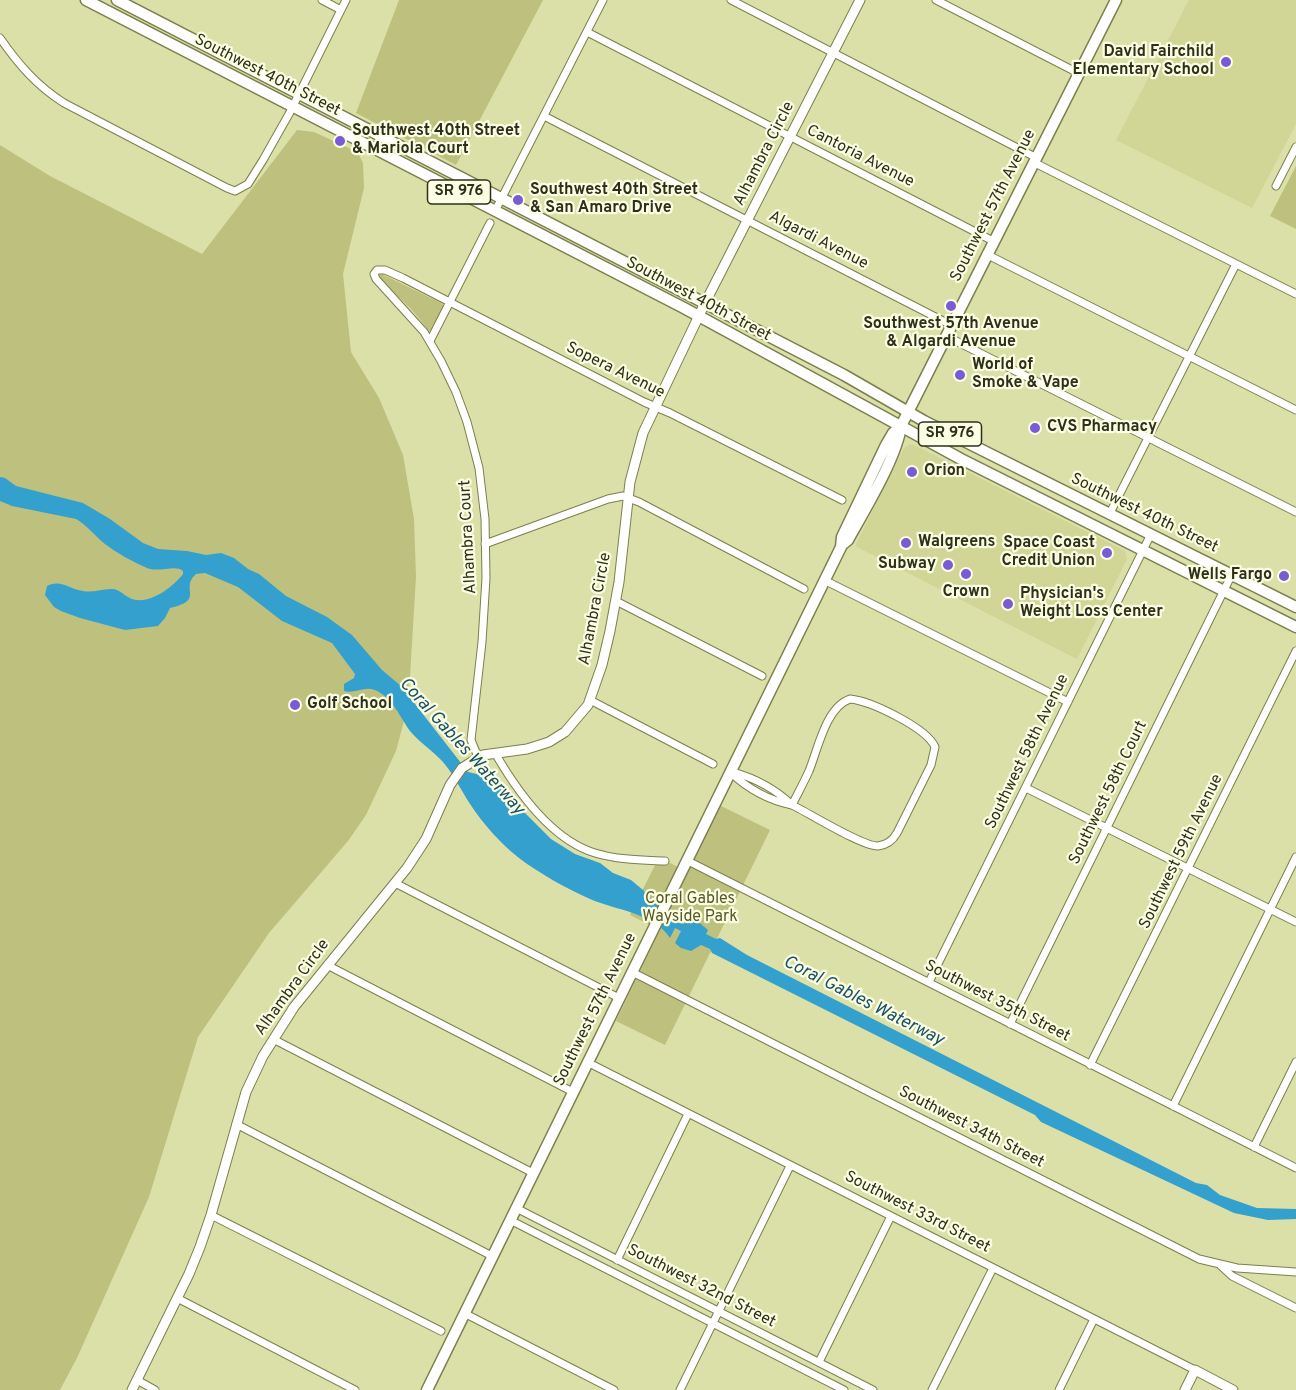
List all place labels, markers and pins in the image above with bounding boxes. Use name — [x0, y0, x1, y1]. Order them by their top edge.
place label: David Fairchild Elementary School — [1072, 43, 1214, 81]
marker: David Fairchild Elementary School — [1219, 55, 1233, 69]
place label: Southwest 40th Street & Mariola Court — [352, 122, 520, 160]
marker: Southwest 40th Street & Mariola Court — [333, 134, 347, 148]
place label: Southwest 40th Street & San Amaro Drive — [530, 181, 698, 219]
marker: Southwest 40th Street & San Amaro Drive — [511, 193, 525, 207]
marker: Southwest 57th Avenue & Algardi Avenue — [944, 299, 958, 313]
place label: Southwest 57th Avenue & Algardi Avenue — [863, 315, 1039, 353]
place label: World of Smoke & Vape — [972, 356, 1079, 394]
marker: World of Smoke & Vape — [953, 368, 967, 382]
place label: CVS Pharmacy — [1047, 418, 1157, 438]
marker: CVS Pharmacy — [1028, 421, 1042, 435]
place label: Orion — [924, 462, 965, 482]
marker: Orion — [905, 465, 919, 479]
place label: Walgreens — [918, 533, 995, 553]
place label: Space Coast Credit Union — [1002, 534, 1095, 572]
marker: Walgreens — [899, 536, 913, 550]
marker: Space Coast Credit Union — [1100, 546, 1114, 560]
place label: Subway — [878, 555, 936, 575]
marker: Subway — [941, 558, 955, 572]
place label: Wells Fargo — [1188, 566, 1272, 586]
marker: Crown — [959, 567, 973, 581]
marker: Wells Fargo — [1277, 569, 1291, 583]
place label: Crown — [943, 583, 989, 603]
place label: Physician's Weight Loss Center — [1020, 585, 1163, 623]
marker: Physician's Weight Loss Center — [1001, 597, 1015, 611]
place label: Golf School — [307, 695, 392, 715]
marker: Golf School — [288, 698, 302, 712]

